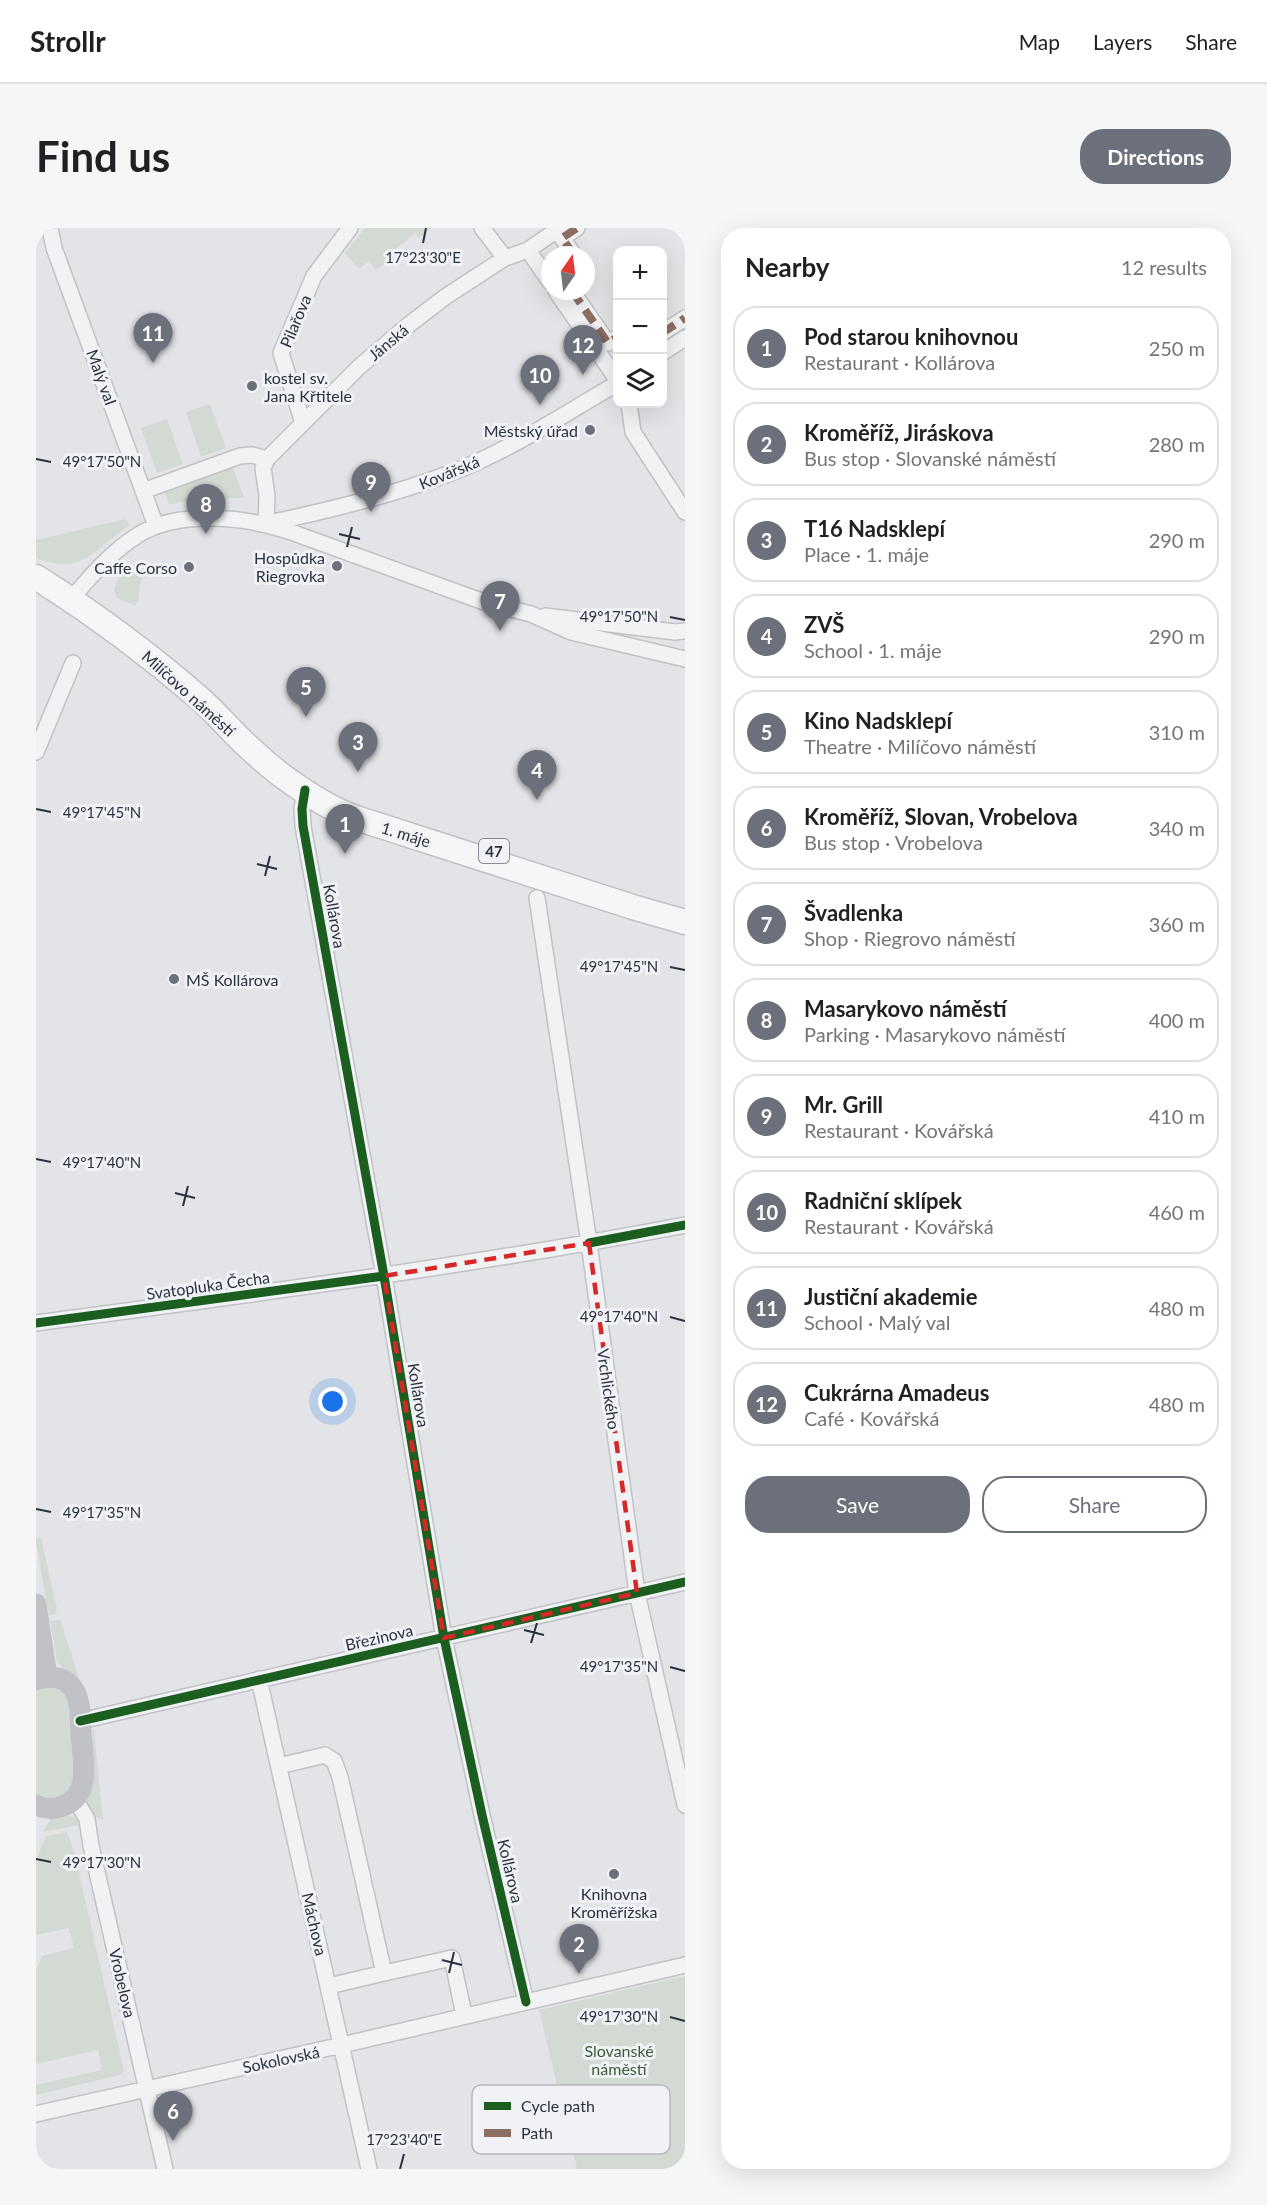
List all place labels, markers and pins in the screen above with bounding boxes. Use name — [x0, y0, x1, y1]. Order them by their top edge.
pin: 11 — [134, 314, 172, 363]
pin: 12 — [564, 326, 602, 375]
pin: 10 — [520, 356, 560, 405]
place label: kostel sv. Jana Křtitele — [264, 368, 352, 405]
marker: kostel sv. Jana Křtitele — [245, 379, 259, 393]
place label: Městský úřad — [484, 421, 578, 440]
marker: Městský úřad — [583, 423, 597, 437]
pin: 9 — [352, 462, 390, 512]
pin: 8 — [186, 484, 226, 534]
place label: Hospůdka Riegrovka — [254, 548, 325, 585]
place label: Caffe Corso — [94, 558, 177, 577]
marker: Hospůdka Riegrovka — [330, 559, 344, 573]
marker: Caffe Corso — [182, 560, 196, 574]
pin: 7 — [480, 582, 520, 631]
pin: 5 — [286, 668, 326, 717]
pin: 3 — [338, 722, 378, 772]
pin: 4 — [518, 750, 556, 800]
pin: 1 — [326, 804, 364, 854]
place label: MŠ Kollárova — [186, 970, 279, 989]
marker: MŠ Kollárova — [167, 972, 181, 986]
marker: Knihovna Kroměřížska — [607, 1867, 621, 1881]
place label: Knihovna Kroměřížska — [571, 1884, 657, 1921]
pin: 2 — [560, 1924, 598, 1974]
pin: 6 — [154, 2092, 192, 2141]

